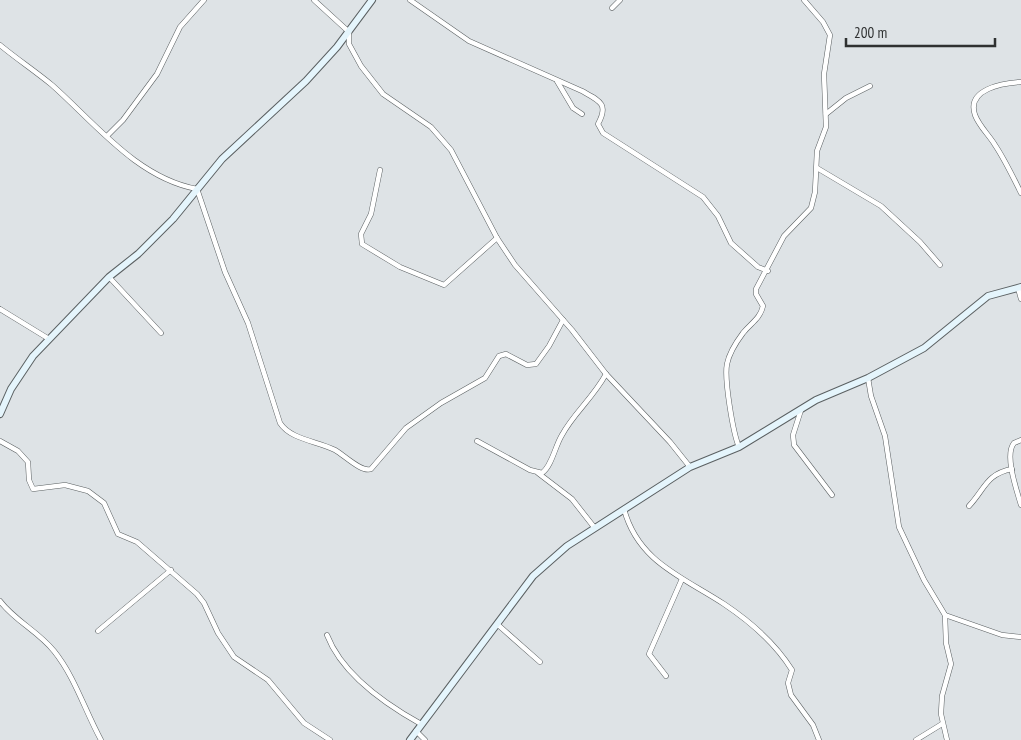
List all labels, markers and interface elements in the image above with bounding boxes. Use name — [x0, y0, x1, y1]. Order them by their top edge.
scale bar — [846, 15, 995, 47]
text: 200 m — [854, 23, 887, 42]

